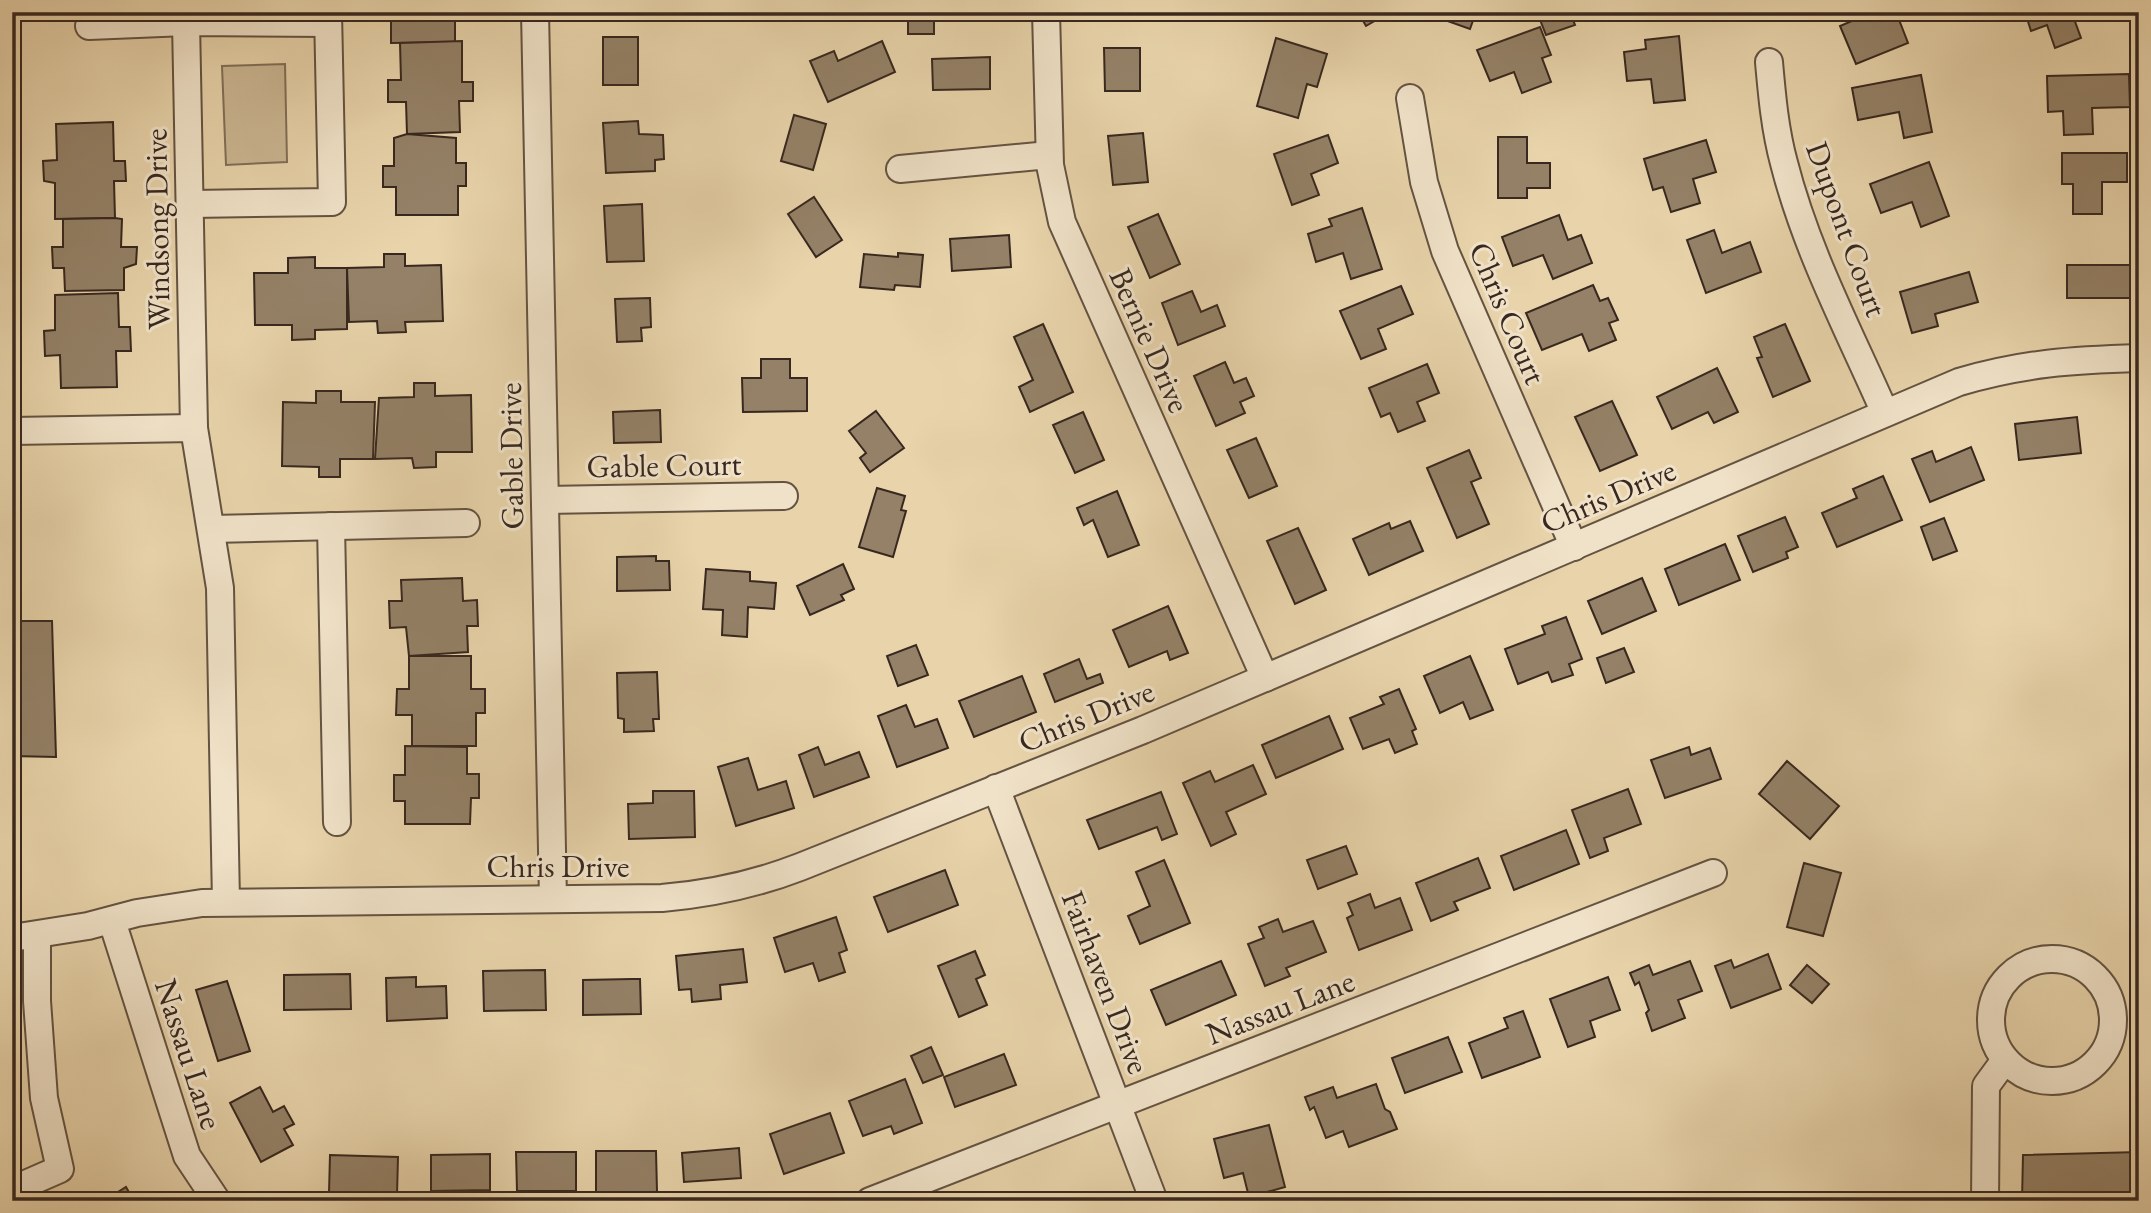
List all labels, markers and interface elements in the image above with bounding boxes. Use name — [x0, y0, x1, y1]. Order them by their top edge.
street label: Windsong Drive — [134, 128, 180, 330]
street label: Dupont Court — [1796, 136, 1898, 322]
street label: Chris Court — [1459, 235, 1557, 391]
street label: Bernie Drive — [1100, 261, 1200, 419]
street label: Gable Drive — [489, 382, 533, 530]
street label: Gable Court — [586, 443, 742, 487]
street label: Chris Drive — [1534, 449, 1682, 543]
street label: Chris Drive — [1012, 670, 1160, 762]
street label: Chris Drive — [487, 845, 629, 887]
street label: Fairhaven Drive — [1052, 885, 1160, 1079]
street label: Nassau Lane — [1200, 960, 1360, 1054]
street label: Nassau Lane — [145, 973, 233, 1135]

